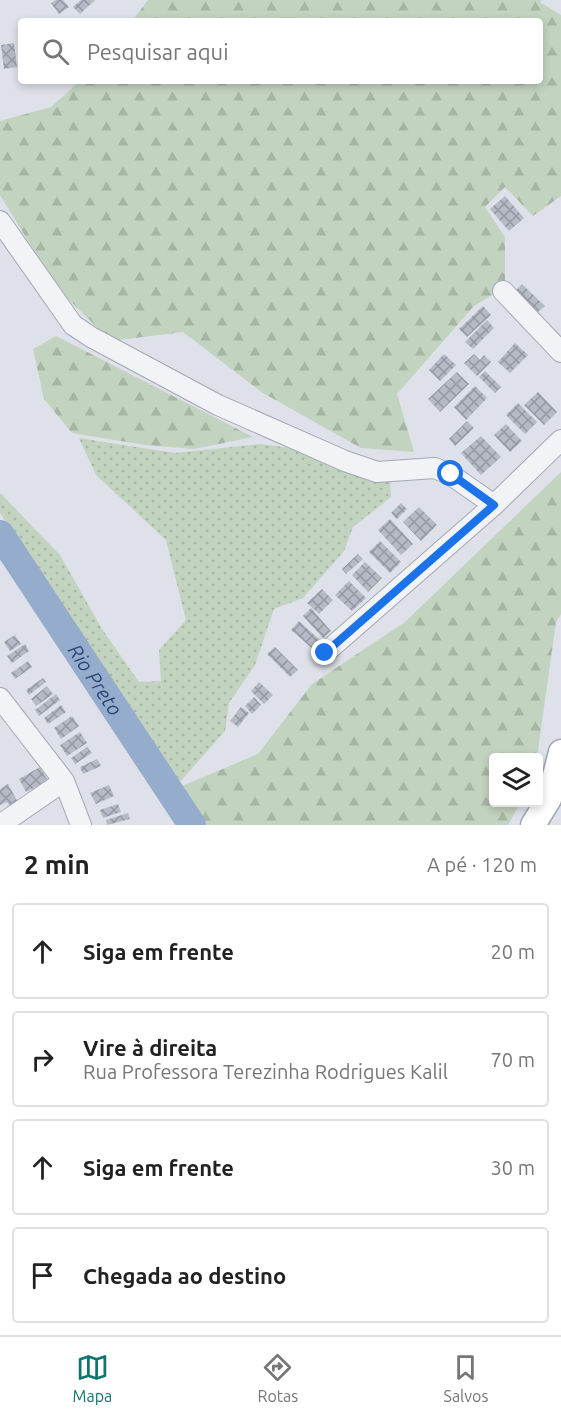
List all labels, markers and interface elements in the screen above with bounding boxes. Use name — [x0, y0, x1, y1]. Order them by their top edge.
search box — [18, 18, 543, 84]
icon: search — [39, 35, 72, 68]
text: Pesquisar aqui — [87, 39, 229, 64]
route start — [437, 460, 463, 486]
water label: Rio Preto — [64, 639, 128, 719]
route end — [311, 639, 337, 665]
map controls — [489, 753, 543, 807]
button: layers — [489, 753, 543, 807]
text: 2 min — [24, 850, 90, 879]
text: A pé · 120 m — [427, 853, 537, 876]
icon: ahead — [26, 935, 59, 968]
text: Siga em frente — [83, 939, 234, 964]
text: 20 m — [491, 940, 535, 963]
text: Vire à direita — [83, 1035, 217, 1060]
icon: right — [26, 1043, 59, 1076]
text: 70 m — [491, 1048, 535, 1071]
text: Rua Professora Terezinha Rodrigues Kalil — [83, 1060, 448, 1083]
icon: ahead — [26, 1151, 59, 1184]
text: Siga em frente — [83, 1155, 234, 1180]
text: 30 m — [491, 1156, 535, 1179]
icon: arrive — [26, 1259, 59, 1292]
text: Chegada ao destino — [83, 1263, 286, 1288]
tab: Mapa — [73, 1351, 112, 1405]
tab: Rotas — [258, 1351, 298, 1405]
tab: Salvos — [444, 1351, 488, 1405]

